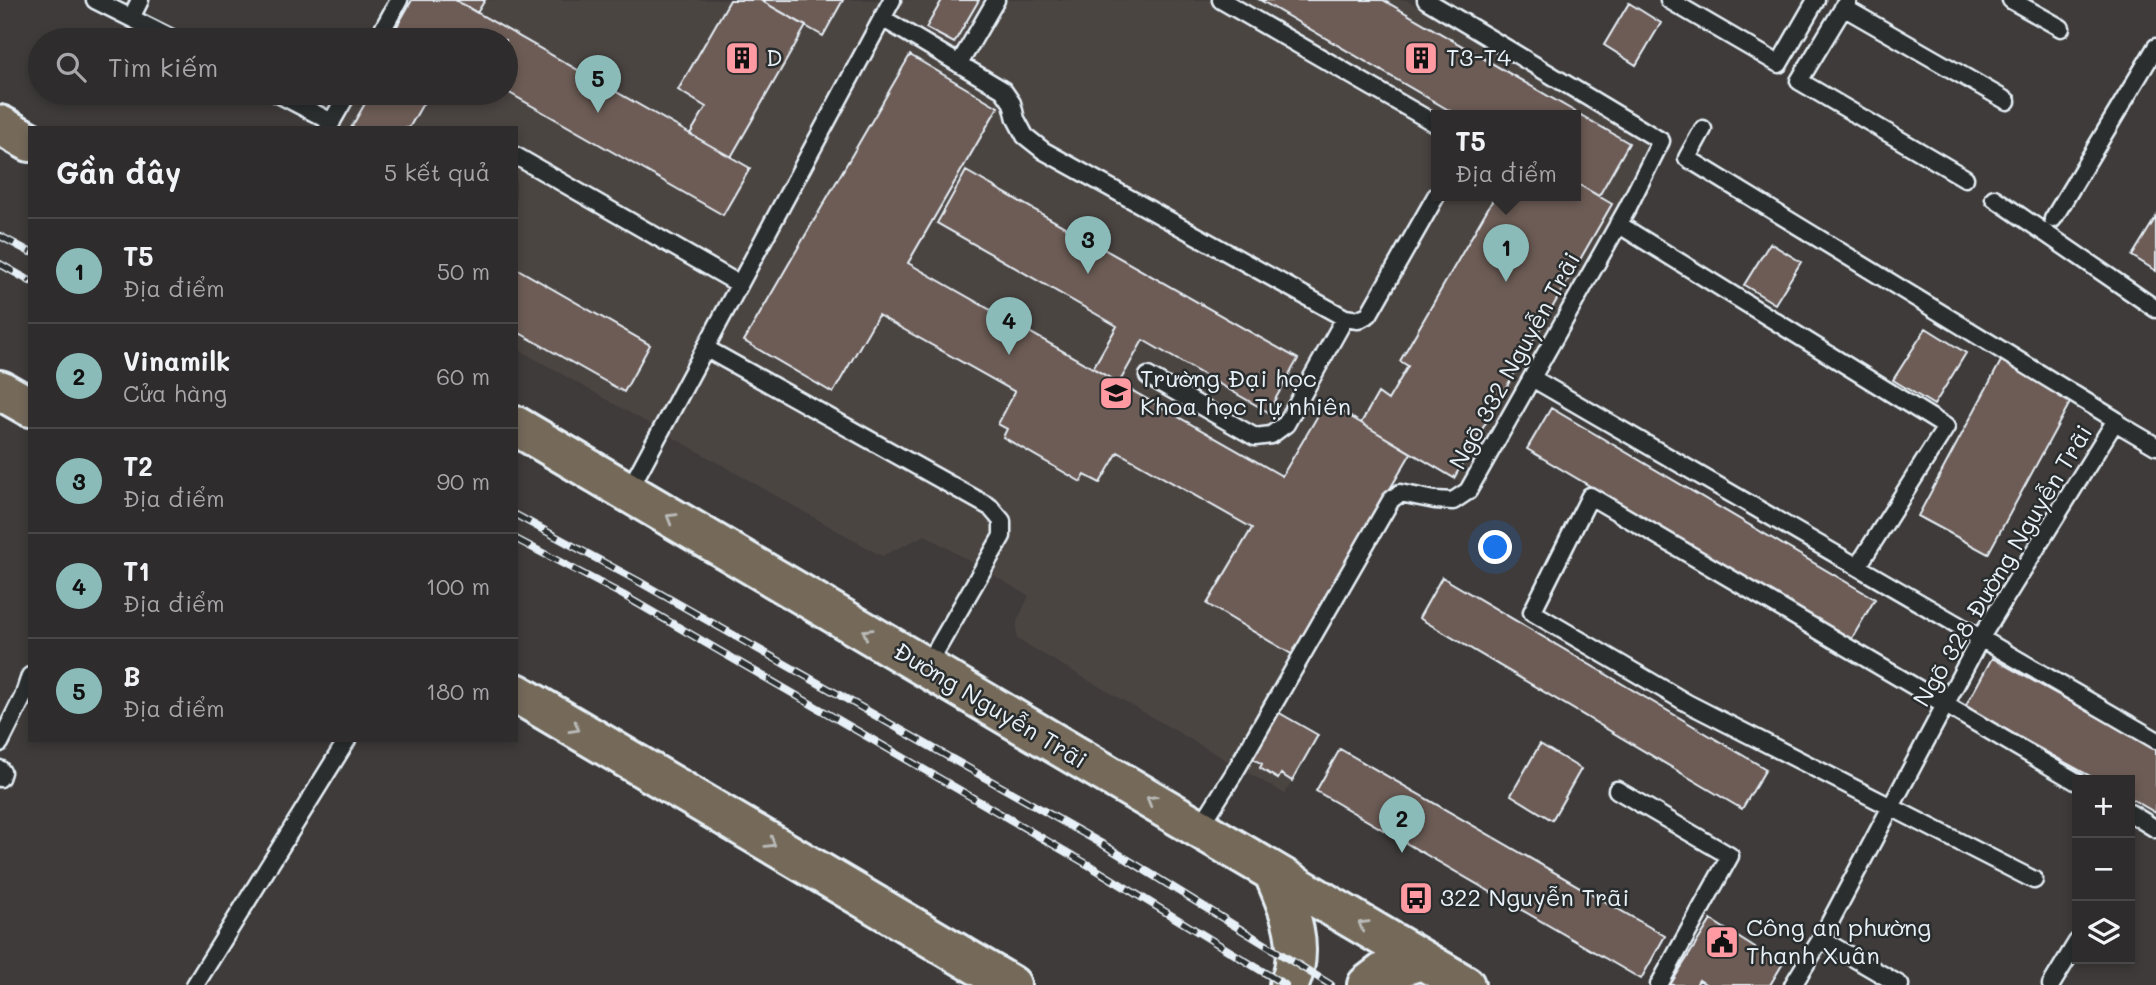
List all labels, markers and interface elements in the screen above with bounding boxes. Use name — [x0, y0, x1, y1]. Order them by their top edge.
search box — [28, 28, 518, 105]
building icon: D — [723, 39, 761, 77]
building icon: T3-T4 — [1402, 39, 1440, 77]
place label: D — [766, 41, 783, 72]
place label: T3-T4 — [1446, 41, 1511, 72]
icon: search — [52, 48, 90, 86]
text: Tìm kiếm — [108, 50, 218, 84]
pin: 5 — [575, 55, 621, 113]
popup — [1431, 110, 1581, 201]
text: T5 — [1455, 124, 1486, 158]
text: Gần đây — [56, 152, 181, 192]
text: 5 kết quả — [384, 157, 490, 187]
text: Địa điểm — [1455, 158, 1557, 188]
pin: 3 — [1065, 216, 1111, 274]
pin: 1 — [1483, 224, 1529, 282]
text: T5 — [123, 239, 154, 273]
street label: Ngõ 332 Nguyễn Trãi — [1441, 246, 1586, 474]
text: 1 — [74, 256, 84, 286]
text: 50 m — [437, 256, 490, 286]
text: Địa điểm — [123, 273, 225, 303]
pin: 4 — [986, 297, 1032, 355]
text: Vinamilk — [123, 344, 230, 378]
text: 2 — [73, 361, 85, 391]
text: 60 m — [436, 361, 490, 391]
place label: Trường Đại học Khoa học Tự nhiên — [1140, 362, 1351, 421]
school or university icon: Trường Đại học Khoa học Tự nhiên — [1097, 374, 1135, 412]
text: Cửa hàng — [123, 378, 227, 408]
street label: Ngõ 328 Đường Nguyễn Trãi — [1905, 419, 2098, 712]
text: T2 — [123, 449, 153, 483]
text: 3 — [72, 466, 86, 496]
text: 90 m — [437, 466, 490, 496]
text: Địa điểm — [123, 483, 225, 513]
one-way arrow — [666, 513, 679, 526]
your location — [1478, 530, 1512, 564]
text: T1 — [123, 554, 150, 588]
text: 4 — [72, 571, 86, 601]
text: 100 m — [426, 571, 490, 601]
text: Địa điểm — [123, 588, 225, 618]
one-way arrow — [862, 628, 875, 641]
street label: Đường Nguyễn Trãi — [888, 635, 1093, 775]
text: B — [123, 659, 141, 693]
text: 5 — [72, 676, 86, 706]
text: 180 m — [426, 676, 490, 706]
text: Địa điểm — [123, 693, 225, 723]
one-way arrow — [568, 720, 581, 733]
map controls — [2072, 775, 2135, 964]
button: + — [2072, 775, 2135, 838]
pin: 2 — [1379, 795, 1425, 853]
one-way arrow — [1146, 796, 1159, 809]
one-way arrow — [763, 835, 776, 848]
button: − — [2072, 838, 2135, 901]
bus stop icon: 322 Nguyễn Trãi — [1397, 879, 1435, 917]
place label: 322 Nguyễn Trãi — [1440, 881, 1629, 912]
button: layers — [2072, 901, 2135, 964]
place label: Công an phường Thanh Xuân — [1746, 911, 1931, 970]
one-way arrow — [1358, 920, 1370, 933]
public building icon: Công an phường Thanh Xuân — [1703, 923, 1741, 961]

